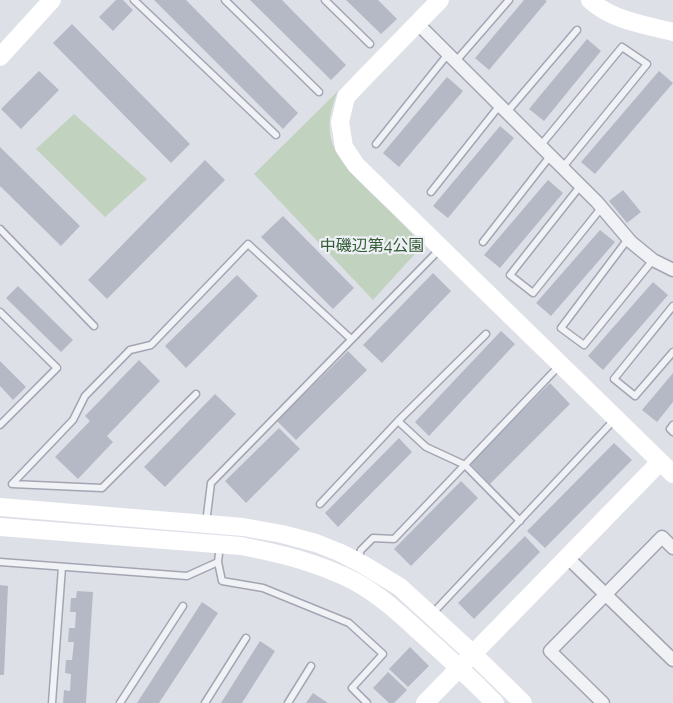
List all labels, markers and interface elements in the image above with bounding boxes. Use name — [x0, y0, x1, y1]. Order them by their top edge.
park label: 中磯辺第4公園 — [320, 236, 424, 256]

